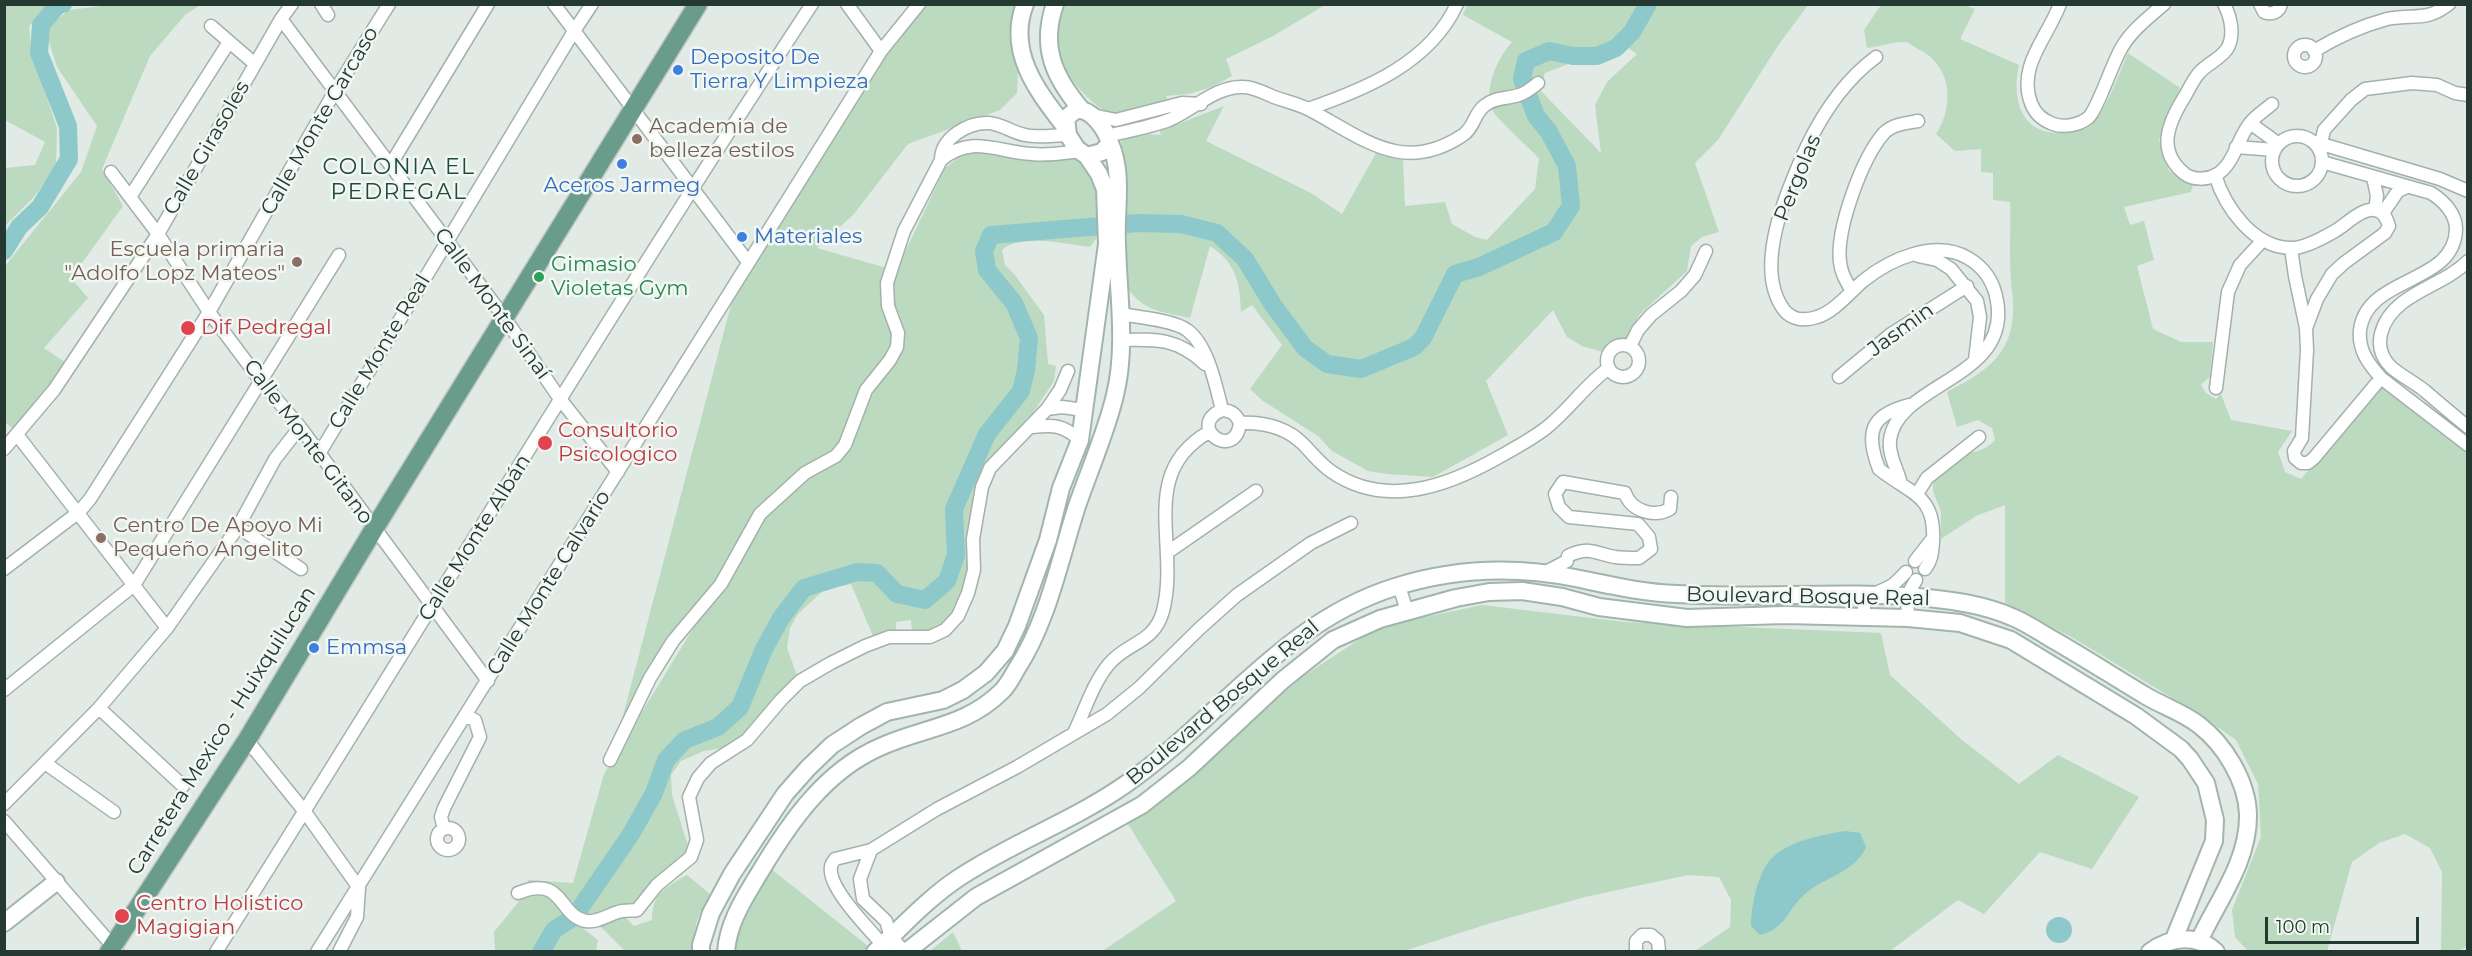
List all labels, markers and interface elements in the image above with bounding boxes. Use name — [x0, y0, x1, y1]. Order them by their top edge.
street label: Calle Monte Carcaso — [256, 22, 384, 220]
place label: Deposito De Tierra Y Limpieza — [690, 45, 869, 95]
marker: Deposito De Tierra Y Limpieza — [671, 63, 685, 77]
street label: Calle Girasoles — [158, 77, 256, 219]
place label: Academia de belleza estilos — [649, 114, 795, 164]
street label: Pergolas — [1769, 131, 1827, 225]
marker: Academia de belleza estilos — [630, 132, 644, 146]
district label: COLONIA EL PEDREGAL — [322, 155, 476, 206]
marker: Aceros Jarmeg — [615, 157, 629, 171]
place label: Aceros Jarmeg — [544, 173, 700, 199]
street label: Calle Monte Sinaí — [429, 223, 555, 385]
place label: Materiales — [754, 224, 862, 250]
marker: Materiales — [735, 230, 749, 244]
place label: Escuela primaria "Adolfo Lopz Mateos" — [64, 237, 285, 287]
place label: Gimasio Violetas Gym — [551, 252, 689, 302]
marker: Escuela primaria "Adolfo Lopz Mateos" — [290, 255, 304, 269]
street label: Calle Monte Real — [324, 270, 436, 434]
marker: Gimasio Violetas Gym — [532, 270, 546, 284]
street label: Jasmin — [1863, 298, 1939, 362]
place label: Dif Pedregal — [201, 315, 332, 341]
marker: Dif Pedregal — [179, 319, 197, 337]
street label: Calle Monte Gitano — [238, 355, 378, 529]
place label: Consultorio Psicologico — [558, 418, 678, 468]
marker: Consultorio Psicologico — [536, 434, 554, 452]
street label: Calle Monte Albán — [413, 450, 537, 626]
street label: Calle Monte Calvario — [482, 486, 616, 680]
place label: Centro De Apoyo Mi Pequeño Angelito — [113, 513, 323, 563]
marker: Centro De Apoyo Mi Pequeño Angelito — [94, 531, 108, 545]
street label: Carretera Mexico - Huixquilucan — [122, 582, 322, 880]
street label: Boulevard Bosque Real — [1686, 582, 1930, 612]
street label: Boulevard Bosque Real — [1121, 615, 1325, 791]
place label: Emmsa — [326, 635, 407, 661]
marker: Emmsa — [307, 641, 321, 655]
place label: Centro Holistico Magigian — [136, 891, 303, 941]
scale bar — [2268, 905, 2422, 943]
marker: Centro Holistico Magigian — [113, 907, 131, 925]
text: 100 m — [2276, 916, 2330, 938]

